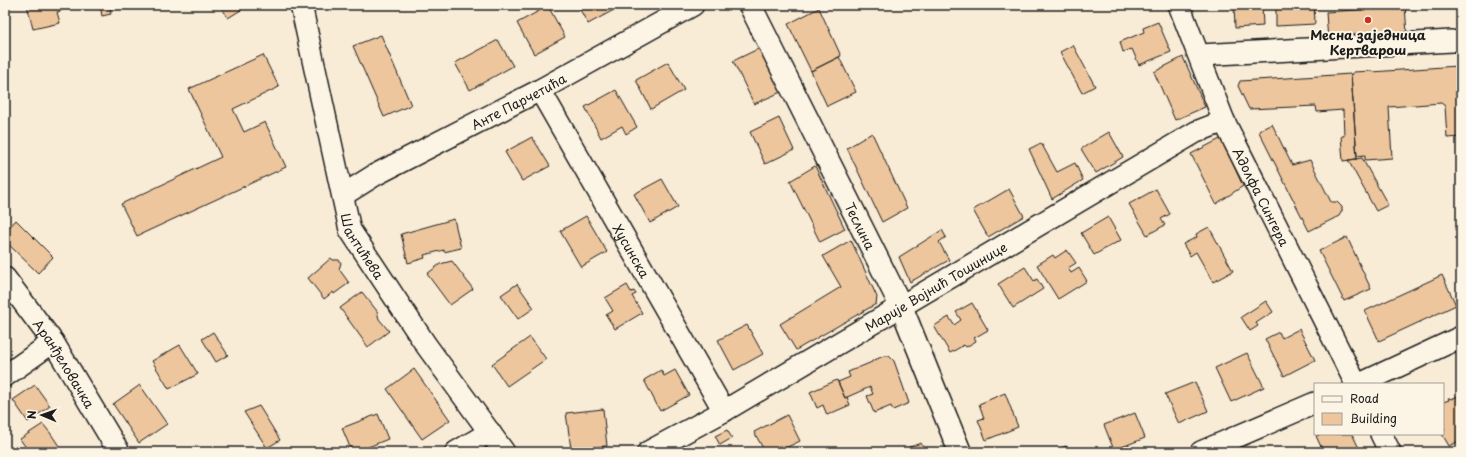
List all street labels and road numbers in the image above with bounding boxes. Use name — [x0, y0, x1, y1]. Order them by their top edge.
street label: Анте Парчетића — [467, 68, 570, 134]
street label: Адолфа Сингера — [1229, 144, 1295, 250]
street label: Теслина — [841, 199, 881, 253]
street label: Шантићева — [337, 211, 390, 283]
street label: Хусинска — [609, 220, 655, 282]
street label: Марије Војнић Тошинице — [861, 236, 1010, 335]
street label: Аранђеловачка — [29, 315, 100, 412]

